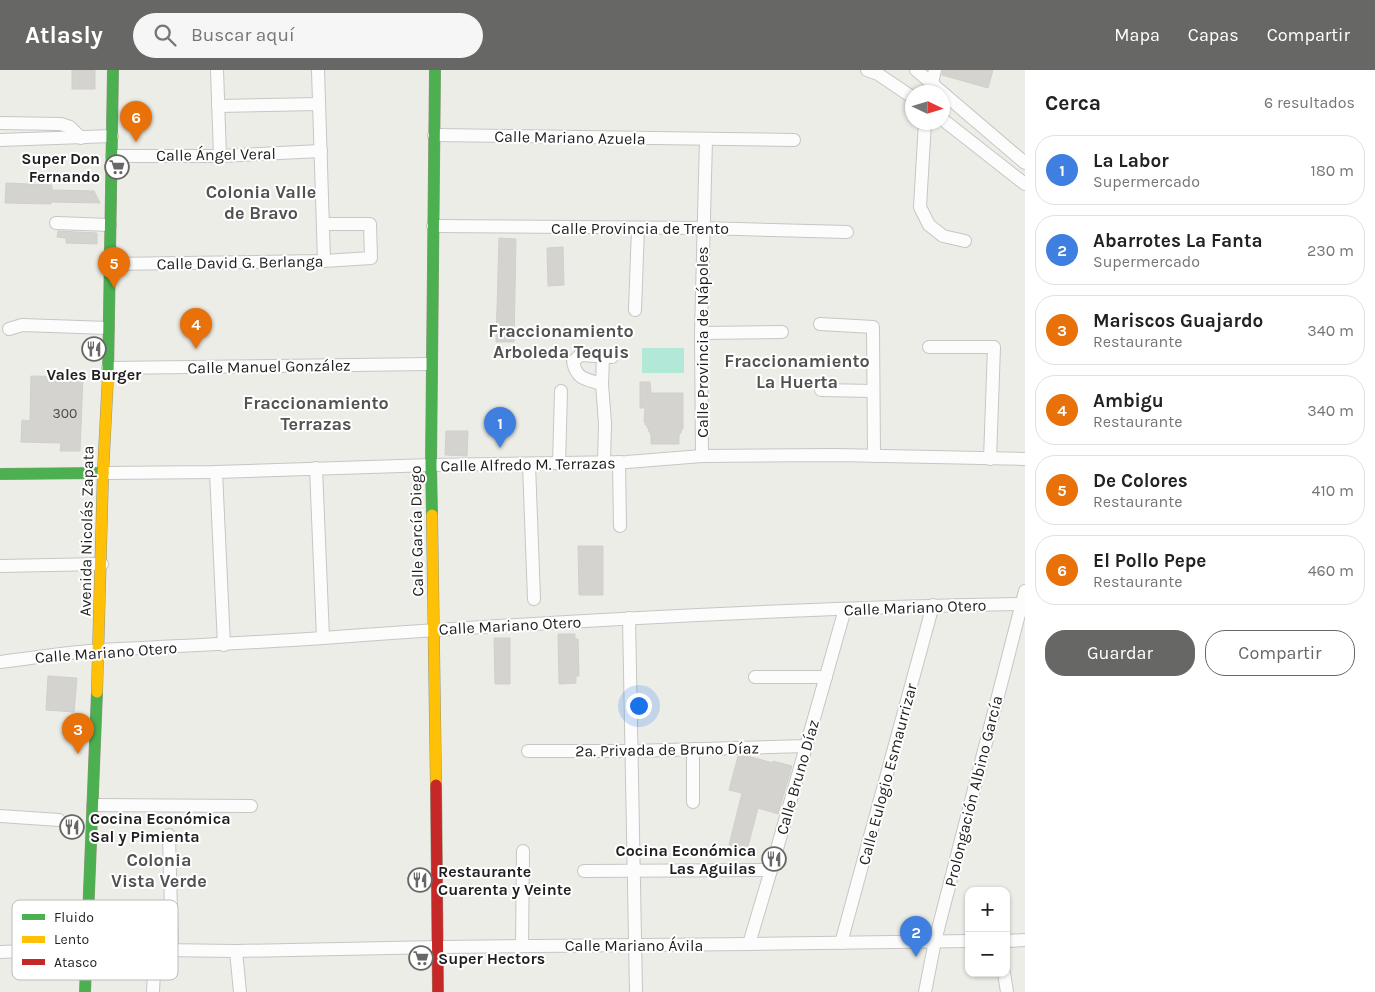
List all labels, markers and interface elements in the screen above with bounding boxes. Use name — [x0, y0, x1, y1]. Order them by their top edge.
search box — [133, 13, 483, 58]
text: Atlasly — [25, 21, 103, 49]
icon: search — [151, 21, 179, 49]
text: Buscar aquí — [191, 24, 295, 46]
text: Mapa — [1114, 24, 1160, 46]
text: Capas — [1188, 24, 1239, 46]
text: Compartir — [1267, 24, 1350, 46]
north arrow — [905, 85, 950, 130]
text: Cerca — [1045, 91, 1101, 115]
text: 6 resultados — [1264, 93, 1355, 112]
pin: 6 — [120, 101, 152, 142]
street label: Calle Mariano Azuela — [494, 127, 646, 148]
street label: Calle Ángel Veral — [156, 144, 276, 165]
place label: Super Don Fernando — [21, 149, 100, 186]
text: La Labor — [1093, 150, 1169, 172]
supermarket icon: Super Don Fernando — [104, 154, 130, 180]
text: 1 — [1059, 161, 1065, 180]
text: 180 m — [1311, 161, 1354, 180]
text: Supermercado — [1093, 172, 1200, 191]
district label: Colonia Valle de Bravo — [206, 181, 316, 224]
street label: Calle Provincia de Trento — [551, 219, 729, 238]
text: Abarrotes La Fanta — [1093, 230, 1263, 252]
text: 2 — [1057, 241, 1067, 260]
text: 230 m — [1307, 241, 1354, 260]
street label: Calle Provincia de Nápoles — [693, 246, 712, 438]
pin: 5 — [98, 247, 130, 288]
street label: Calle David G. Berlanga — [156, 252, 324, 273]
text: Supermercado — [1093, 252, 1200, 271]
pin: 4 — [180, 308, 212, 349]
text: Mariscos Guajardo — [1093, 310, 1263, 332]
district label: Fraccionamiento Arboleda Tequis — [488, 320, 634, 363]
text: 3 — [1057, 321, 1067, 340]
text: 340 m — [1307, 321, 1354, 340]
text: Restaurante — [1093, 332, 1182, 351]
restaurant icon: Vales Burger — [81, 336, 107, 362]
district label: Fraccionamiento La Huerta — [724, 350, 870, 393]
street label: Calle Manuel González — [187, 356, 351, 377]
place label: Vales Burger — [47, 365, 142, 384]
text: Ambigu — [1093, 390, 1164, 412]
district label: Fraccionamiento Terrazas — [243, 392, 389, 435]
text: 4 — [1057, 401, 1067, 420]
text: 340 m — [1307, 401, 1354, 420]
house number: 300 — [53, 405, 77, 422]
pin: 1 — [484, 407, 516, 448]
text: Restaurante — [1093, 412, 1182, 431]
street label: Avenida Nicolás Zapata — [76, 445, 97, 617]
street label: Calle Alfredo M. Terrazas — [440, 453, 616, 476]
street label: Calle García Diego — [406, 465, 427, 597]
text: De Colores — [1093, 470, 1188, 492]
text: 5 — [1057, 481, 1067, 500]
text: 410 m — [1312, 481, 1354, 500]
text: Restaurante — [1093, 492, 1182, 511]
text: El Pollo Pepe — [1093, 550, 1206, 572]
text: 6 — [1057, 561, 1067, 580]
text: 460 m — [1308, 561, 1354, 580]
text: Restaurante — [1093, 572, 1182, 591]
street label: Calle Mariano Otero — [843, 596, 987, 619]
street label: Calle Mariano Otero — [438, 612, 582, 639]
button: Guardar — [1045, 630, 1195, 676]
button: Compartir — [1205, 630, 1355, 676]
street label: Calle Mariano Otero — [34, 638, 178, 667]
street label: Calle Eulogio Esmaurrizar — [854, 681, 921, 867]
your location — [626, 693, 652, 719]
street label: Prolongación Albino García — [941, 694, 1006, 889]
pin: 3 — [62, 713, 94, 754]
street label: Calle Bruno Díaz — [772, 717, 823, 837]
street label: 2a. Privada de Bruno Díaz — [575, 738, 759, 761]
place label: Cocina Económica Sal y Pimienta — [90, 809, 231, 846]
restaurant icon: Cocina Económica Sal y Pimienta — [59, 814, 85, 840]
place label: Cocina Económica Las Aguilas — [616, 841, 756, 878]
restaurant icon: Cocina Económica Las Aguilas — [761, 846, 787, 872]
district label: Colonia Vista Verde — [111, 849, 207, 892]
place label: Restaurante Cuarenta y Veinte — [438, 862, 572, 899]
restaurant icon: Restaurante Cuarenta y Veinte — [407, 867, 433, 893]
map controls — [965, 887, 1010, 977]
button: + — [965, 887, 1010, 932]
legend — [12, 900, 178, 980]
text: Fluido — [54, 909, 94, 926]
pin: 2 — [900, 916, 932, 957]
text: Lento — [54, 931, 89, 948]
button: − — [965, 932, 1010, 977]
street label: Calle Mariano Ávila — [565, 936, 703, 955]
supermarket icon: Super Hectors — [408, 945, 434, 971]
place label: Super Hectors — [438, 949, 545, 968]
text: Atasco — [54, 954, 97, 971]

